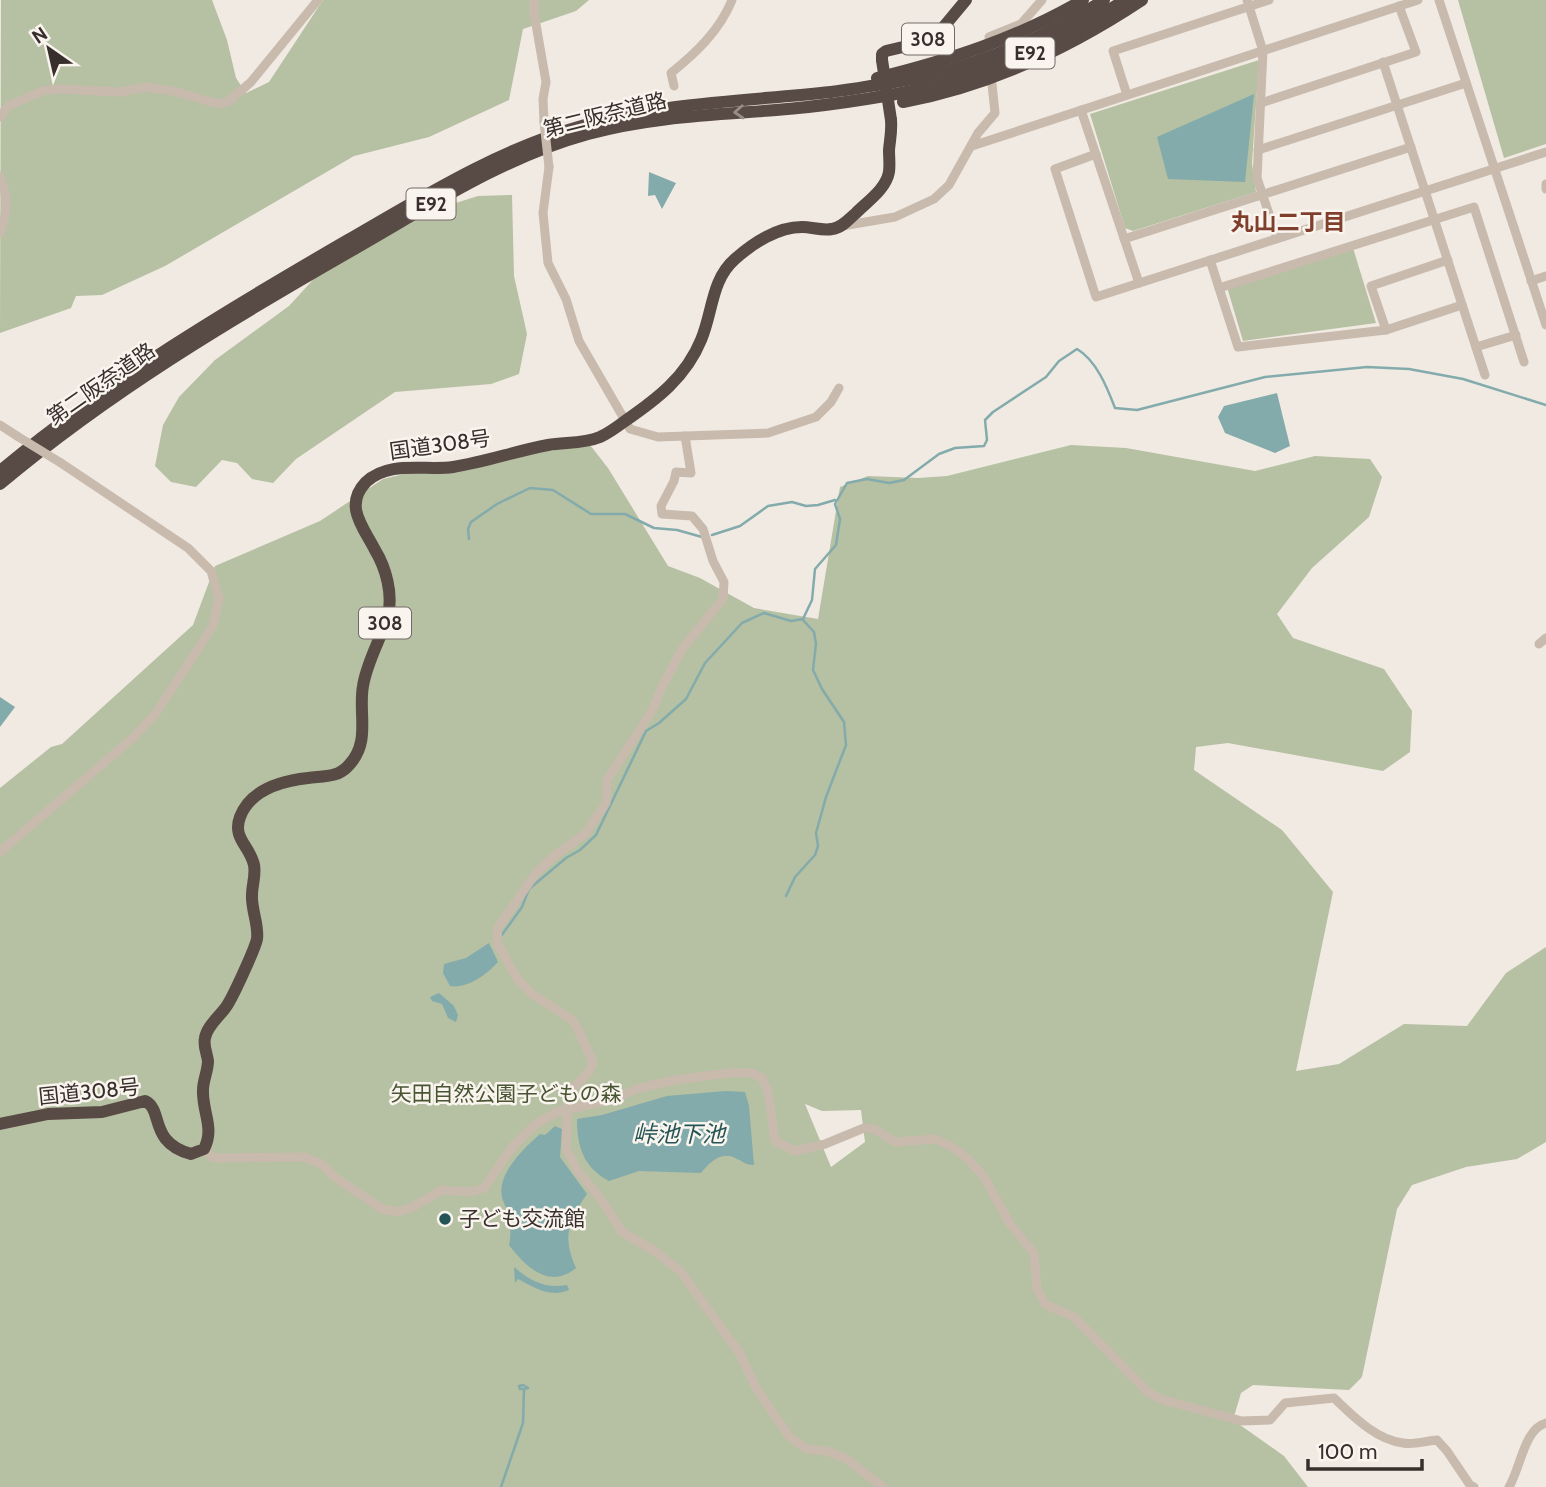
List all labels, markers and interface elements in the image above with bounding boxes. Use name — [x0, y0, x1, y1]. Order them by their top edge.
north arrow — [14, 14, 84, 84]
text: N — [28, 22, 52, 49]
road number: 308 — [902, 23, 954, 54]
road number: E92 — [1006, 38, 1054, 68]
street label: 第二阪奈道路 — [541, 87, 669, 142]
one-way arrow — [733, 105, 744, 120]
road number: E92 — [406, 188, 456, 220]
district label: 丸山二丁目 — [1231, 208, 1346, 236]
street label: 第二阪奈道路 — [42, 337, 159, 430]
street label: 国道308号 — [388, 425, 492, 464]
road number: 308 — [359, 608, 411, 638]
street label: 国道308号 — [37, 1074, 141, 1109]
park label: 矢田自然公園子どもの森 — [391, 1081, 622, 1106]
water label: 峠池下池 — [633, 1120, 727, 1148]
place label: 子ども交流館 — [459, 1206, 585, 1231]
marker: 子ども交流館 — [437, 1211, 453, 1227]
scale bar — [1308, 1428, 1422, 1472]
text: 100 m — [1318, 1439, 1377, 1464]

